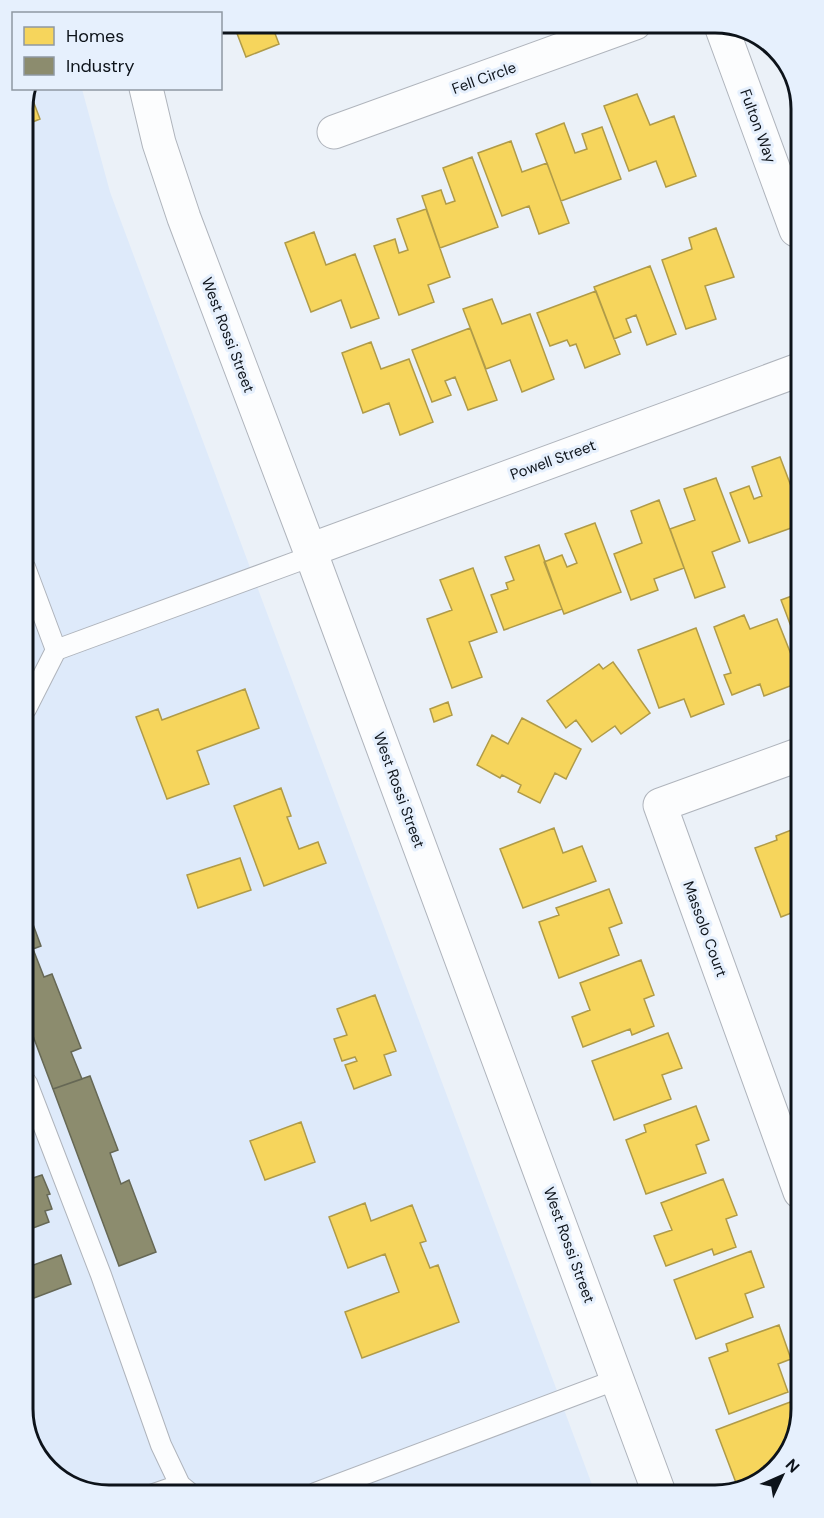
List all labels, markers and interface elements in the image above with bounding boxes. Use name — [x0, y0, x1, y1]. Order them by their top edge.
legend — [12, 12, 222, 90]
text: Homes — [66, 24, 124, 48]
text: Industry — [66, 54, 135, 78]
street label: Fell Circle — [449, 57, 519, 99]
street label: Fulton Way — [735, 86, 781, 166]
street label: West Rossi Street — [197, 275, 259, 396]
street label: Powell Street — [507, 435, 599, 485]
street label: West Rossi Street — [369, 729, 429, 851]
street label: Massolo Court — [678, 878, 732, 980]
street label: West Rossi Street — [539, 1184, 599, 1306]
north arrow — [752, 1446, 812, 1506]
text: N — [781, 1454, 804, 1477]

